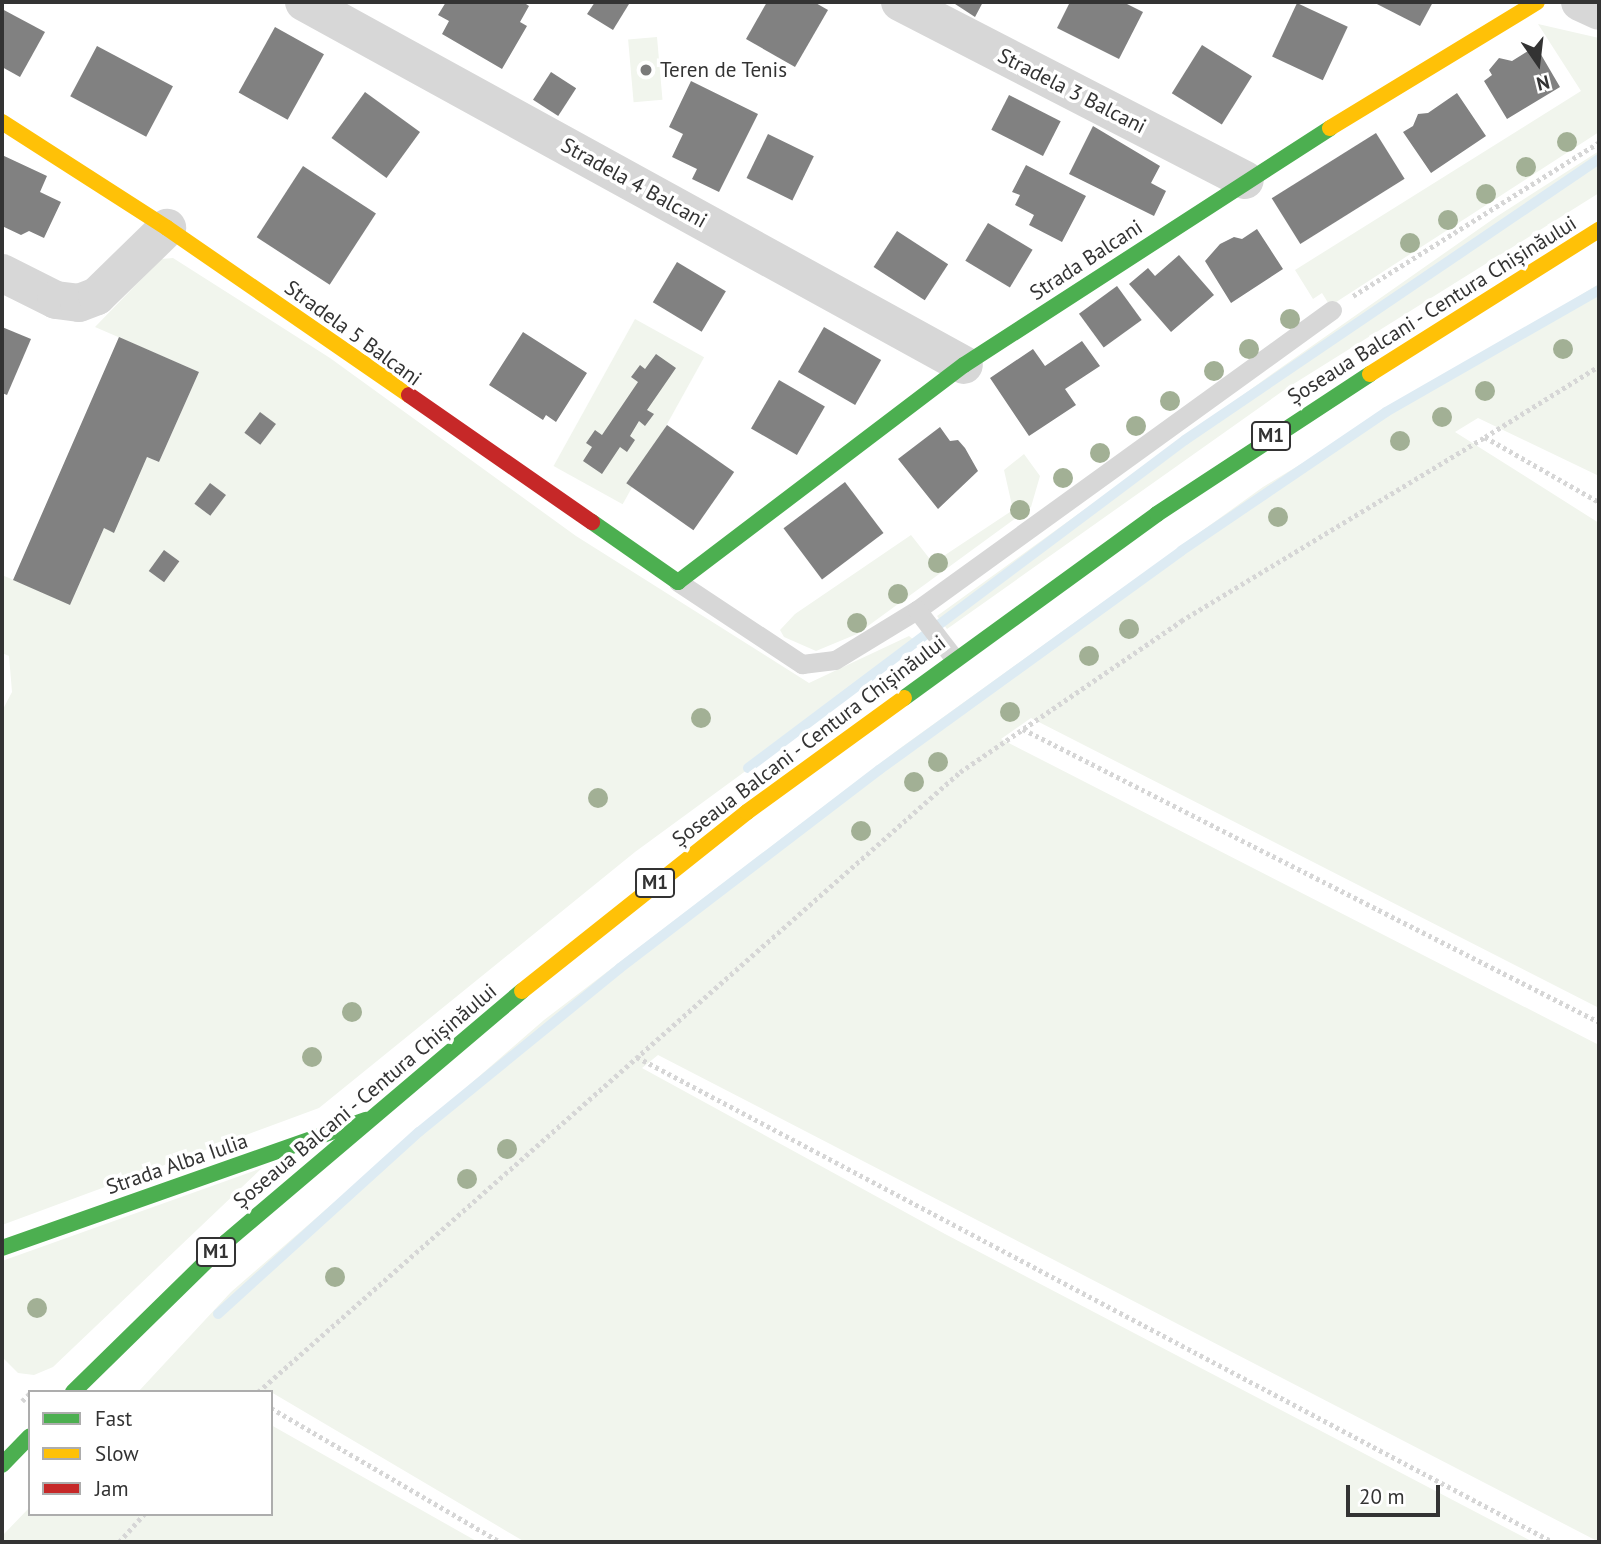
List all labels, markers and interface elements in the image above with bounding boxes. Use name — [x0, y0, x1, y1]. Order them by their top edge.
north arrow — [1503, 28, 1573, 98]
street label: Stradela 3 Balcani — [994, 43, 1150, 139]
place label: Teren de Tenis — [660, 57, 788, 83]
marker: Teren de Tenis — [638, 62, 654, 78]
text: N — [1534, 70, 1552, 97]
street label: Stradela 4 Balcani — [557, 133, 711, 233]
street label: Șoseaua Balcani - Centura Chișinăului — [1282, 209, 1582, 411]
street label: Strada Balcani — [1025, 214, 1147, 306]
street label: Stradela 5 Balcani — [280, 275, 426, 391]
road number: M1 — [1250, 420, 1292, 452]
street label: Șoseaua Balcani - Centura Chișinăului — [666, 629, 952, 853]
road number: M1 — [634, 868, 676, 898]
street label: Șoseaua Balcani - Centura Chișinăului — [227, 977, 503, 1215]
street label: Strada Alba Iulia — [103, 1128, 251, 1200]
road number: M1 — [195, 1236, 237, 1268]
legend — [28, 1390, 273, 1516]
text: Fast — [95, 1405, 132, 1432]
text: Slow — [95, 1440, 139, 1467]
scale bar — [1349, 1470, 1444, 1514]
text: Jam — [95, 1475, 129, 1502]
text: 20 m — [1359, 1483, 1405, 1510]

